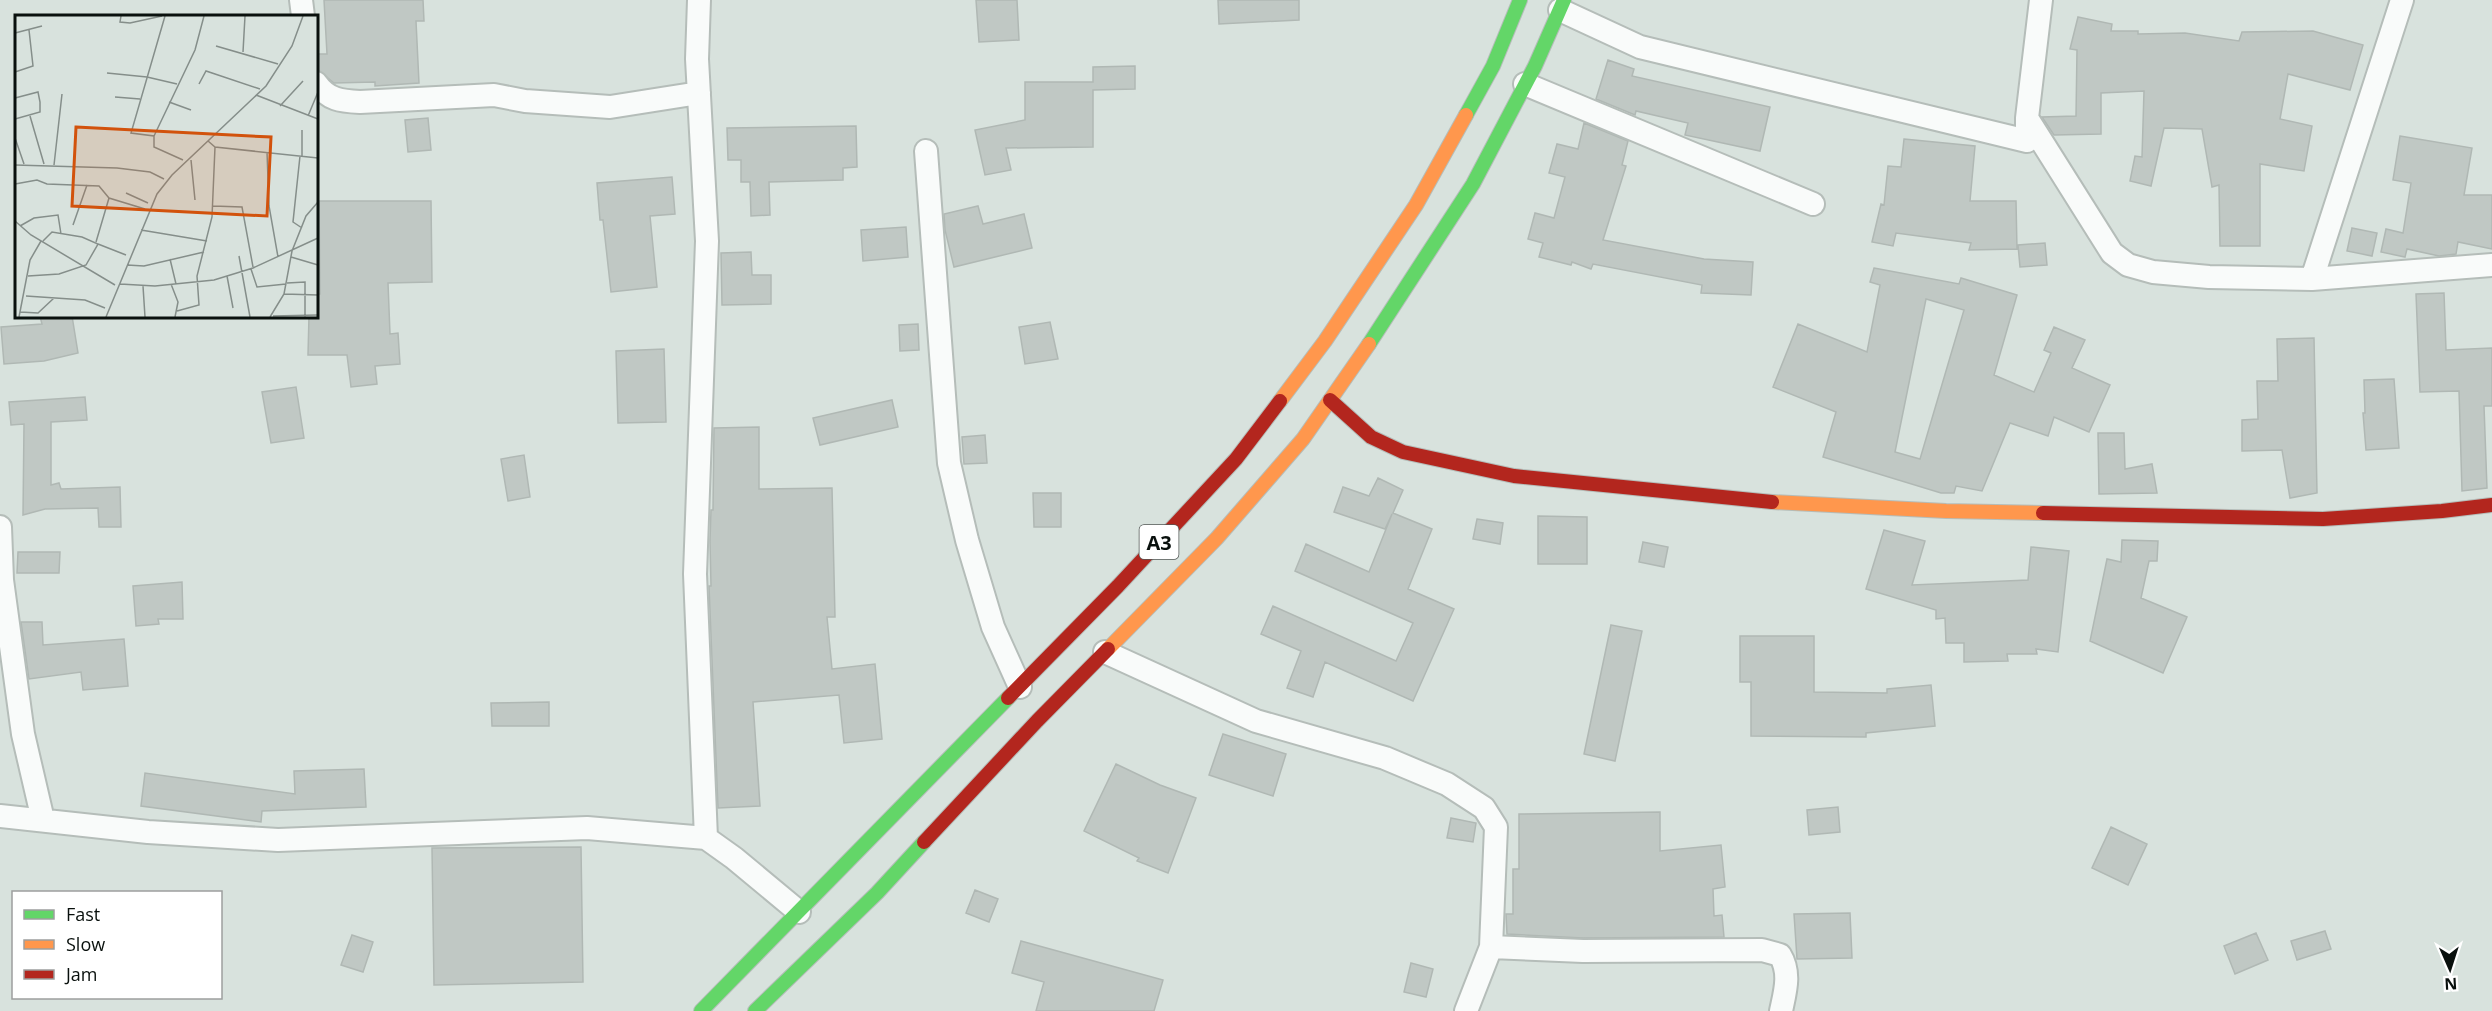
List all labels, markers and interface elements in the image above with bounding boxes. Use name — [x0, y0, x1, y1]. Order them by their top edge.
inset map — [15, 15, 318, 318]
road number: A3 — [1140, 525, 1178, 559]
legend — [12, 891, 222, 999]
text: Fast — [66, 902, 100, 926]
text: Slow — [66, 932, 105, 956]
north arrow — [2420, 939, 2480, 999]
text: Jam — [64, 962, 98, 986]
text: N — [2444, 973, 2458, 995]

